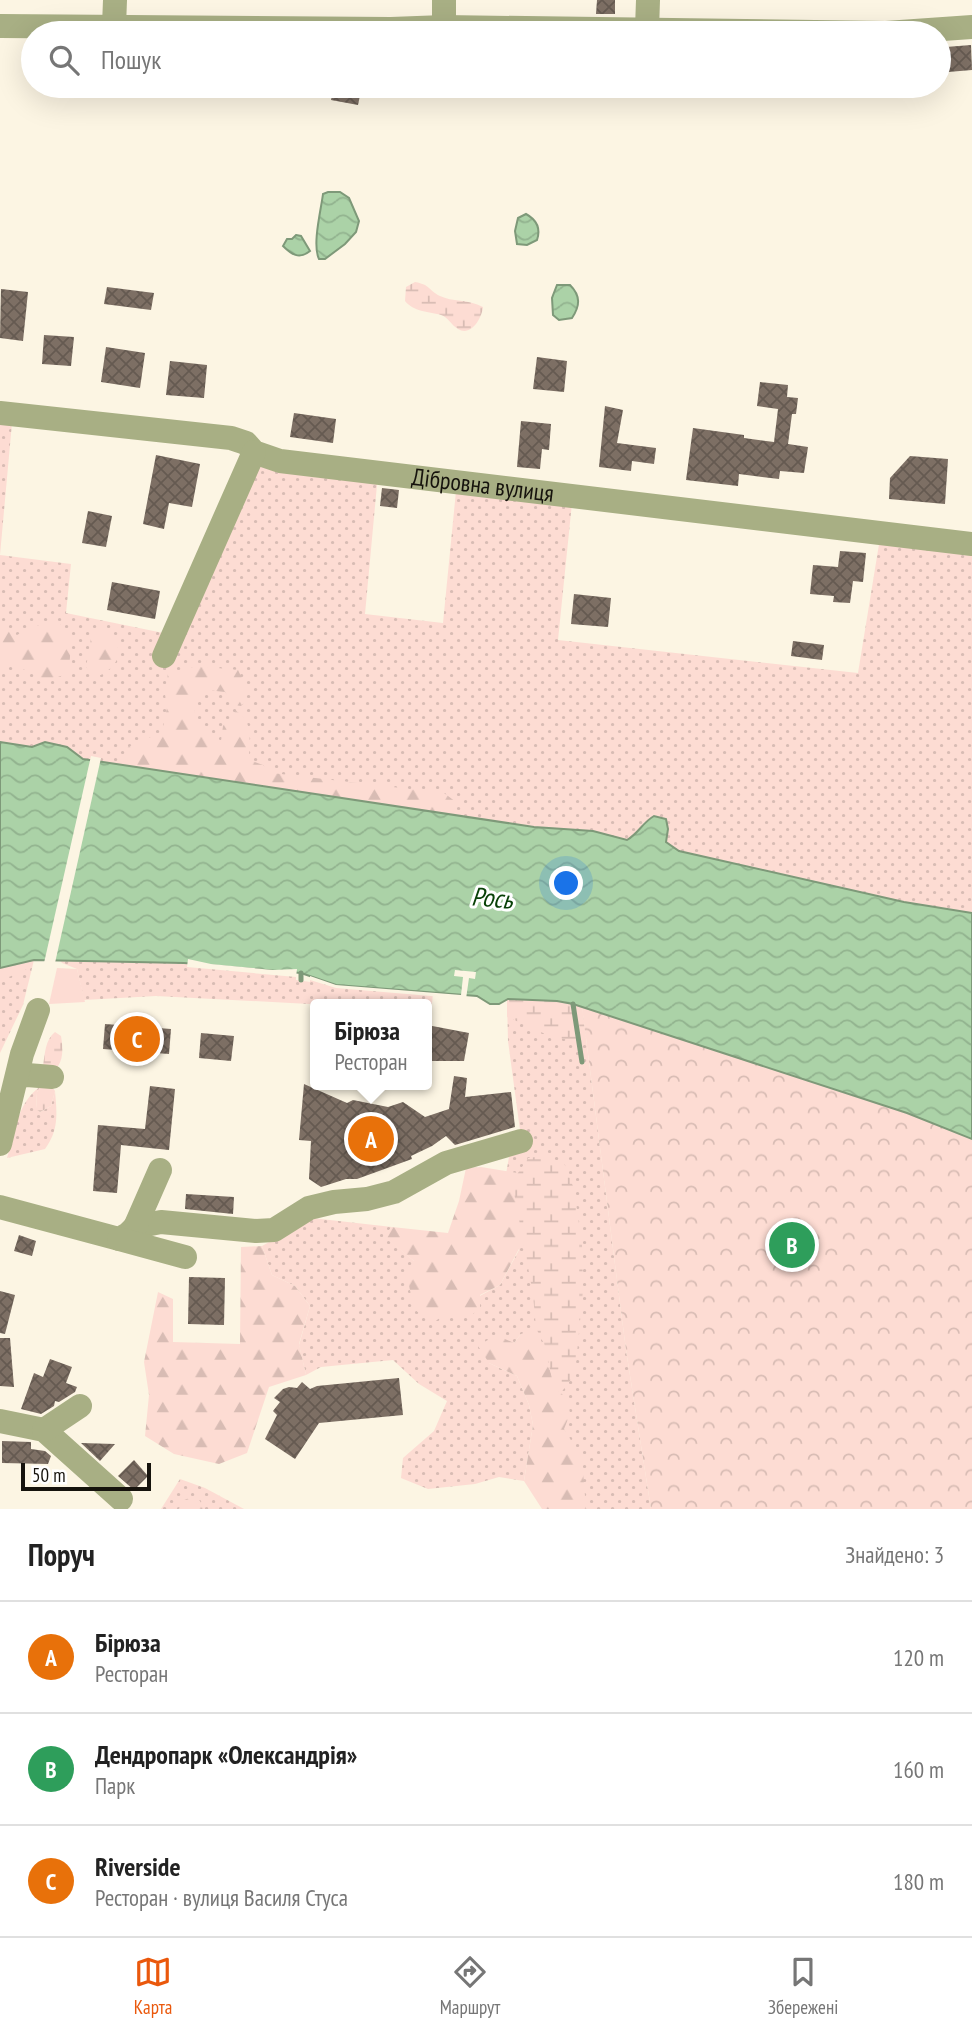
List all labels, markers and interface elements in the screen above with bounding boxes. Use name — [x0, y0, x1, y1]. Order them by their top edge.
search box — [21, 21, 951, 98]
icon: search — [45, 41, 83, 79]
text: Пошук — [101, 43, 161, 76]
street label: Дібровна вулиця — [410, 461, 556, 509]
your location — [549, 866, 583, 900]
water label: Рось — [470, 879, 515, 916]
popup — [310, 999, 432, 1090]
pin: C — [114, 1013, 160, 1065]
text: Бірюза — [334, 1014, 400, 1047]
text: Ресторан — [334, 1047, 408, 1076]
pin: A — [348, 1113, 394, 1165]
pin: B — [769, 1219, 815, 1271]
scale bar — [21, 1460, 150, 1492]
text: 50 m — [32, 1463, 66, 1487]
text: Поруч — [28, 1535, 95, 1574]
text: Знайдено: 3 — [845, 1540, 944, 1569]
text: Бірюза — [95, 1626, 161, 1659]
text: A — [45, 1643, 57, 1672]
text: 120 m — [893, 1643, 944, 1672]
text: Ресторан — [95, 1659, 168, 1688]
text: Дендропарк «Олександрія» — [95, 1738, 357, 1771]
text: B — [45, 1755, 57, 1784]
text: 160 m — [893, 1755, 944, 1784]
text: Парк — [95, 1771, 135, 1800]
text: Riverside — [95, 1850, 181, 1883]
text: C — [46, 1867, 56, 1896]
text: 180 m — [893, 1867, 944, 1896]
text: Ресторан · вулиця Василя Стуса — [95, 1883, 348, 1912]
tab: Карта — [134, 1953, 172, 2019]
tab: Маршрут — [440, 1953, 500, 2019]
tab: Збережені — [768, 1953, 838, 2019]

